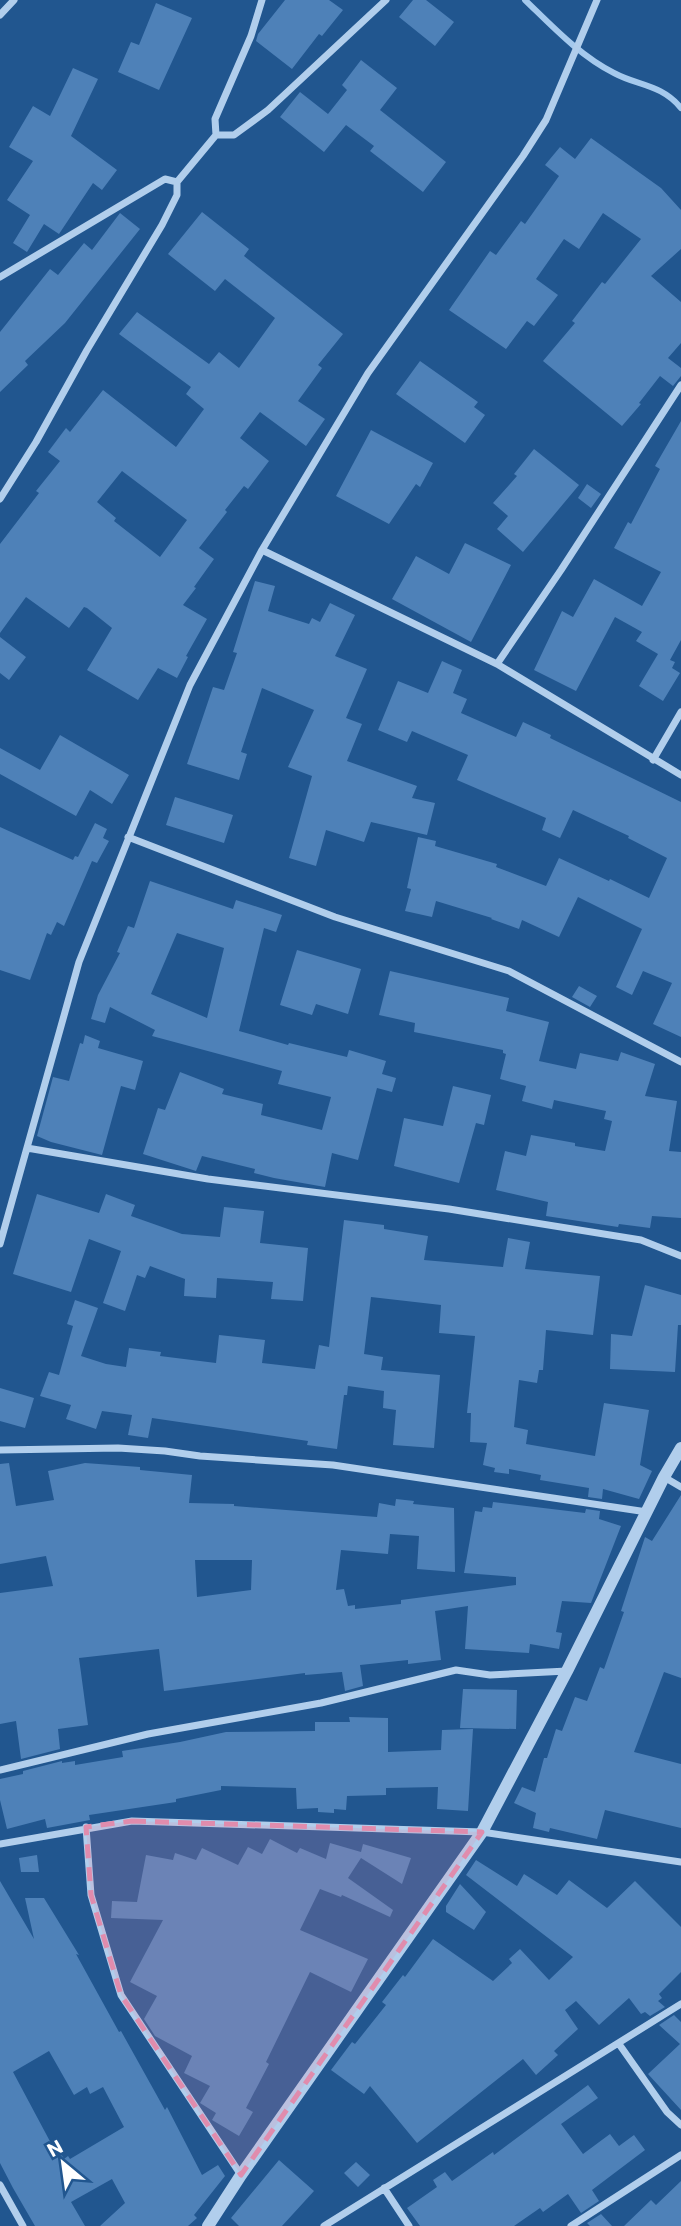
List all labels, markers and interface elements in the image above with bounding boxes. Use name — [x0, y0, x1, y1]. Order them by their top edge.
north arrow — [28, 2128, 98, 2198]
text: N — [43, 2134, 66, 2161]

